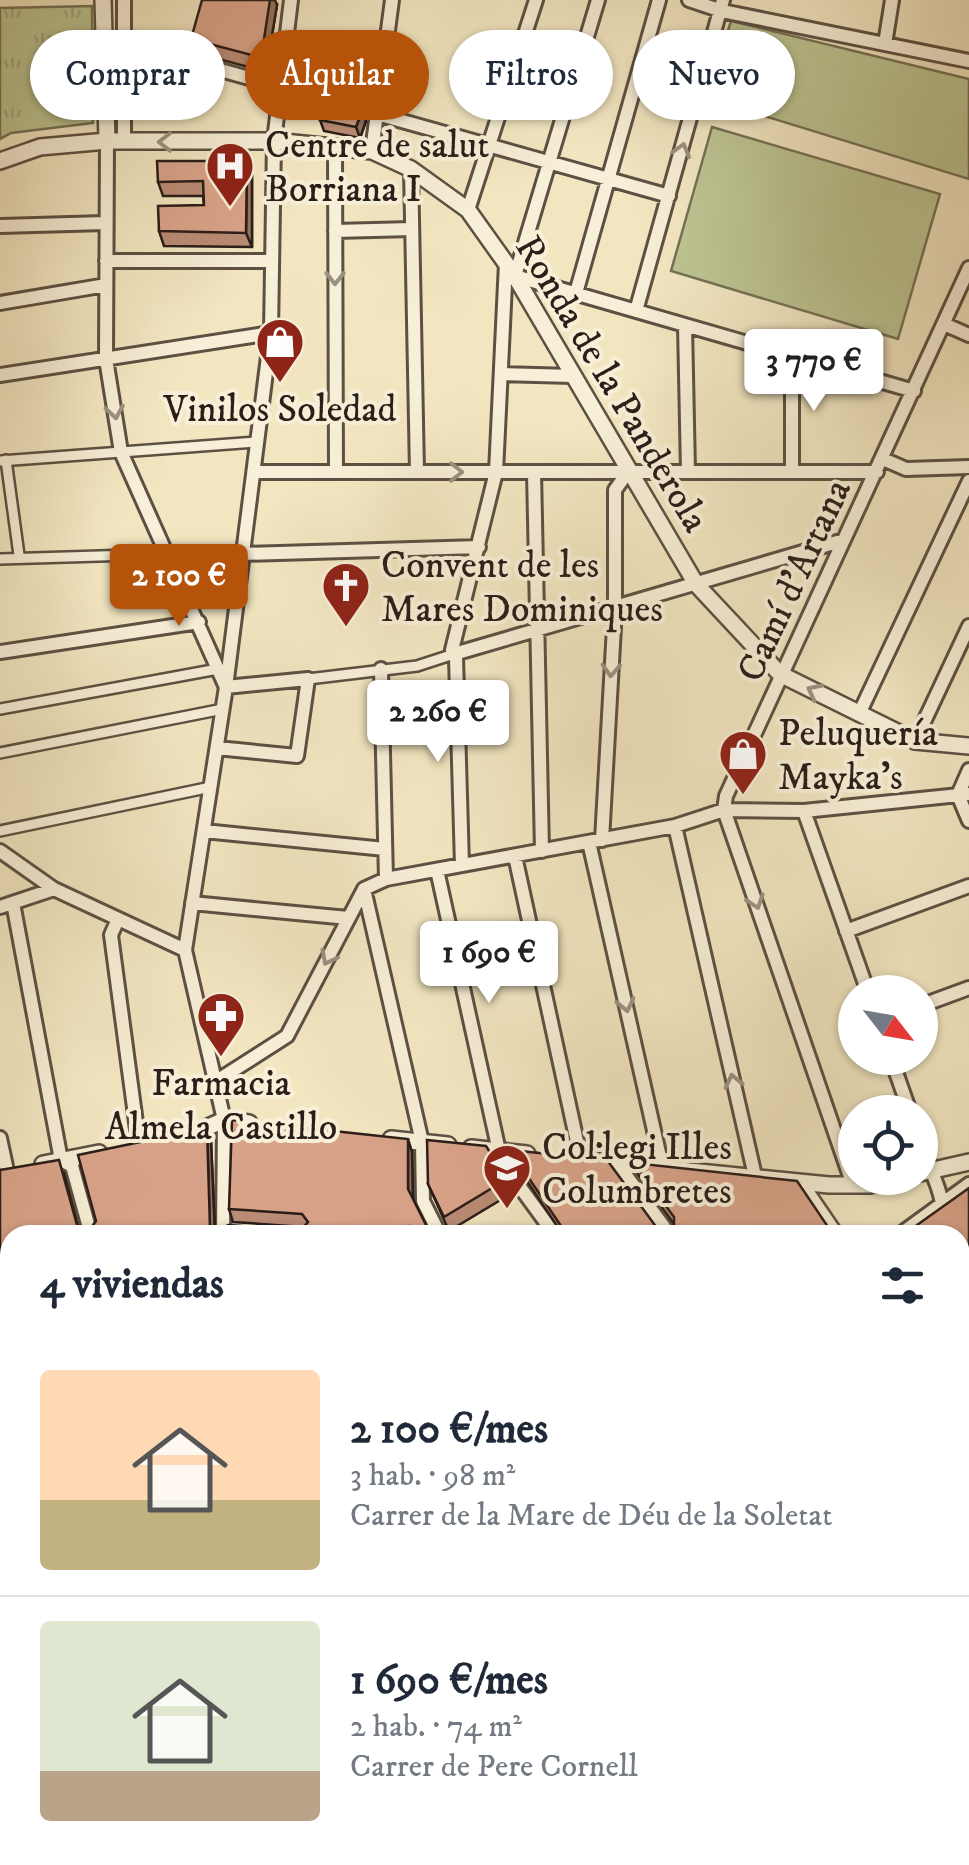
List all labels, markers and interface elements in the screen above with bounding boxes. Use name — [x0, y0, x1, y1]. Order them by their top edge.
chip: Comprar — [30, 30, 225, 120]
chip: Alquilar — [245, 30, 429, 120]
chip: Filtros — [449, 30, 613, 120]
chip: Nuevo — [633, 30, 795, 120]
place label: Centre de salut Borriana I — [265, 122, 489, 214]
one-way arrow — [156, 131, 172, 153]
hospital icon: Centre de salut Borriana I — [204, 140, 256, 208]
one-way arrow — [670, 142, 691, 159]
street label: Ronda de la Panderola — [504, 227, 719, 541]
one-way arrow — [324, 272, 346, 287]
shop icon: Vinilos Soledad — [254, 316, 306, 384]
pin: 3 770 € — [722, 329, 906, 414]
text: 3 770 € — [766, 341, 862, 381]
place label: Vinilos Soledad — [162, 386, 397, 434]
one-way arrow — [104, 404, 125, 421]
one-way arrow — [450, 461, 465, 483]
street label: Camí d'Artana — [727, 472, 863, 690]
place label: Convent de les Mares Dominiques — [381, 542, 663, 634]
pin: 2 100 € — [87, 544, 271, 629]
text: 2 100 € — [132, 556, 226, 596]
church icon: Convent de les Mares Dominiques — [320, 560, 372, 628]
one-way arrow — [601, 663, 622, 679]
pin: 2 260 € — [346, 680, 530, 765]
one-way arrow — [806, 684, 824, 703]
text: 2 260 € — [389, 692, 487, 732]
place label: Peluquería Mayka's — [778, 710, 938, 802]
shop icon: Peluquería Mayka's — [717, 728, 769, 796]
one-way arrow — [744, 892, 765, 909]
pin: 1 690 € — [397, 921, 581, 1006]
text: 1 690 € — [442, 933, 536, 973]
one-way arrow — [321, 947, 340, 965]
north arrow — [838, 975, 938, 1075]
map controls — [838, 975, 938, 1195]
pharmacy icon: Farmacia Almela Castillo — [195, 990, 247, 1058]
one-way arrow — [614, 997, 635, 1014]
place label: Farmacia Almela Castillo — [105, 1060, 337, 1152]
one-way arrow — [724, 1073, 745, 1090]
button: locate — [838, 1095, 938, 1195]
place label: Col·legi Illes Columbretes — [542, 1124, 732, 1216]
school or university icon: Col·legi Illes Columbretes — [481, 1142, 533, 1210]
icon: filters — [875, 1258, 930, 1313]
text: 4 viviendas — [40, 1259, 224, 1311]
text: 2 100 €/mes — [350, 1404, 548, 1456]
icon: home — [120, 1410, 240, 1530]
text: 3 hab. · 98 m² — [350, 1456, 515, 1496]
text: Carrer de la Mare de Déu de la Soletat — [350, 1496, 832, 1536]
text: 1 690 €/mes — [350, 1655, 548, 1707]
icon: home — [120, 1661, 240, 1781]
text: 2 hab. · 74 m² — [350, 1707, 522, 1747]
text: Carrer de Pere Cornell — [350, 1747, 638, 1787]

